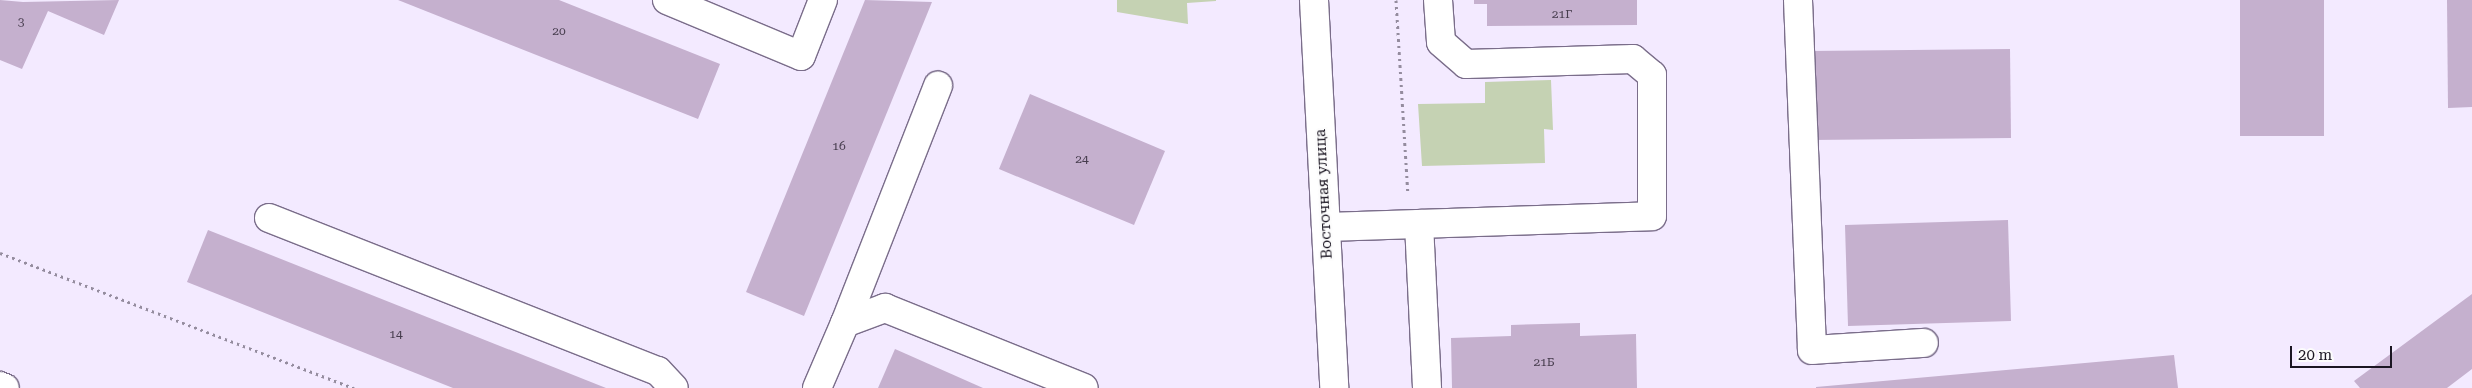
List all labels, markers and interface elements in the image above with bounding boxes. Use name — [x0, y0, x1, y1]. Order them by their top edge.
house number: 21Г — [1552, 8, 1572, 22]
house number: 3 — [18, 16, 24, 30]
house number: 20 — [552, 25, 566, 39]
street label: Восточная улица — [1312, 129, 1336, 259]
house number: 16 — [832, 140, 846, 154]
house number: 24 — [1075, 153, 1089, 167]
house number: 14 — [389, 328, 403, 342]
scale bar — [2292, 336, 2394, 368]
text: 20 m — [2298, 346, 2332, 364]
house number: 21Б — [1533, 356, 1555, 370]

